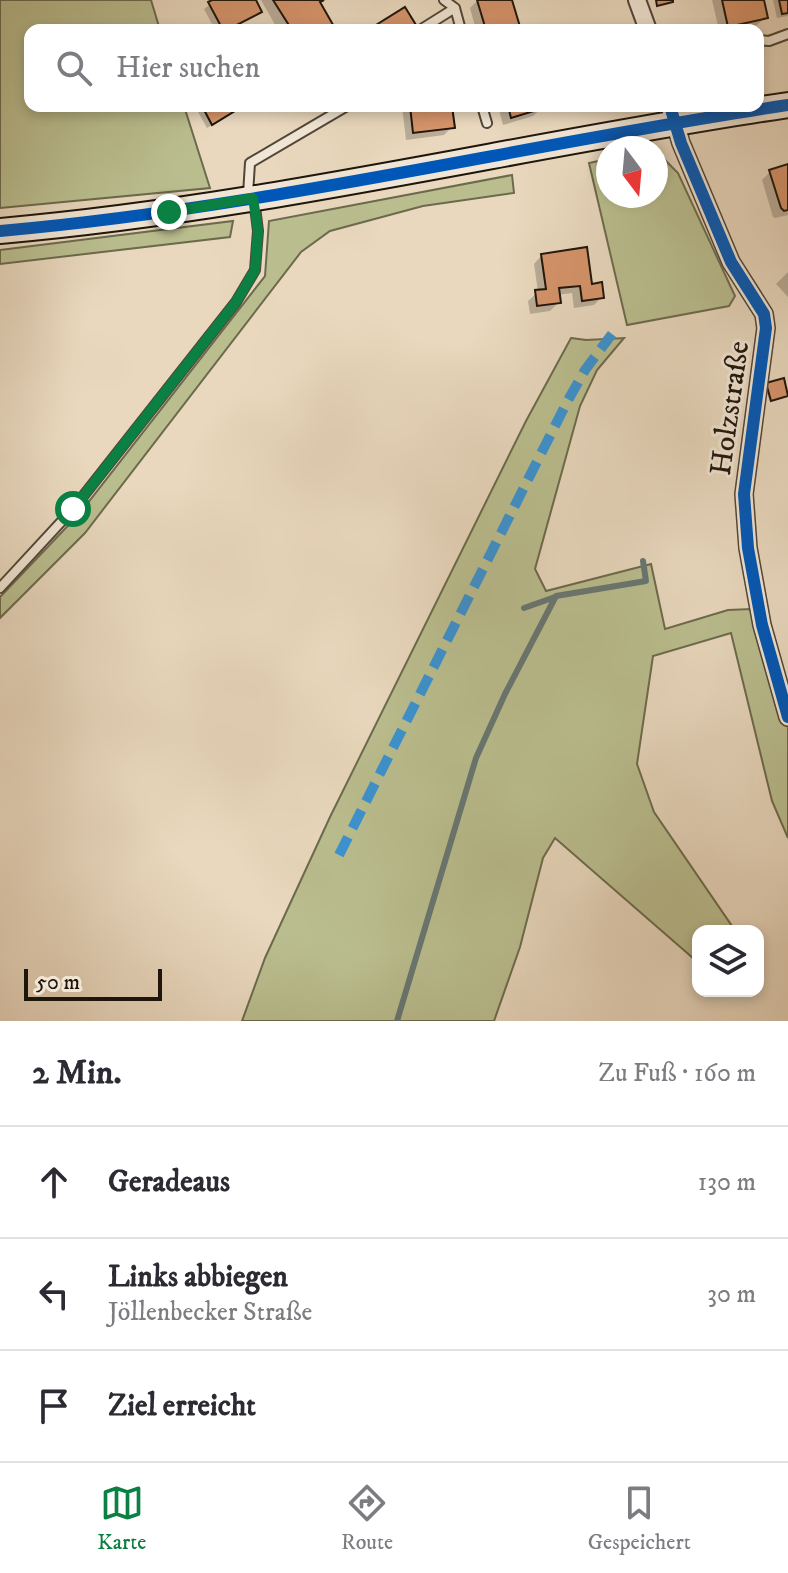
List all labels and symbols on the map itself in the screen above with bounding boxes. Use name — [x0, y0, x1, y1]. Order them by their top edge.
north arrow — [596, 136, 668, 208]
route end — [151, 194, 187, 230]
street label: Holzstraße — [703, 339, 758, 478]
route start — [55, 491, 91, 527]
scale bar — [24, 965, 162, 1001]

